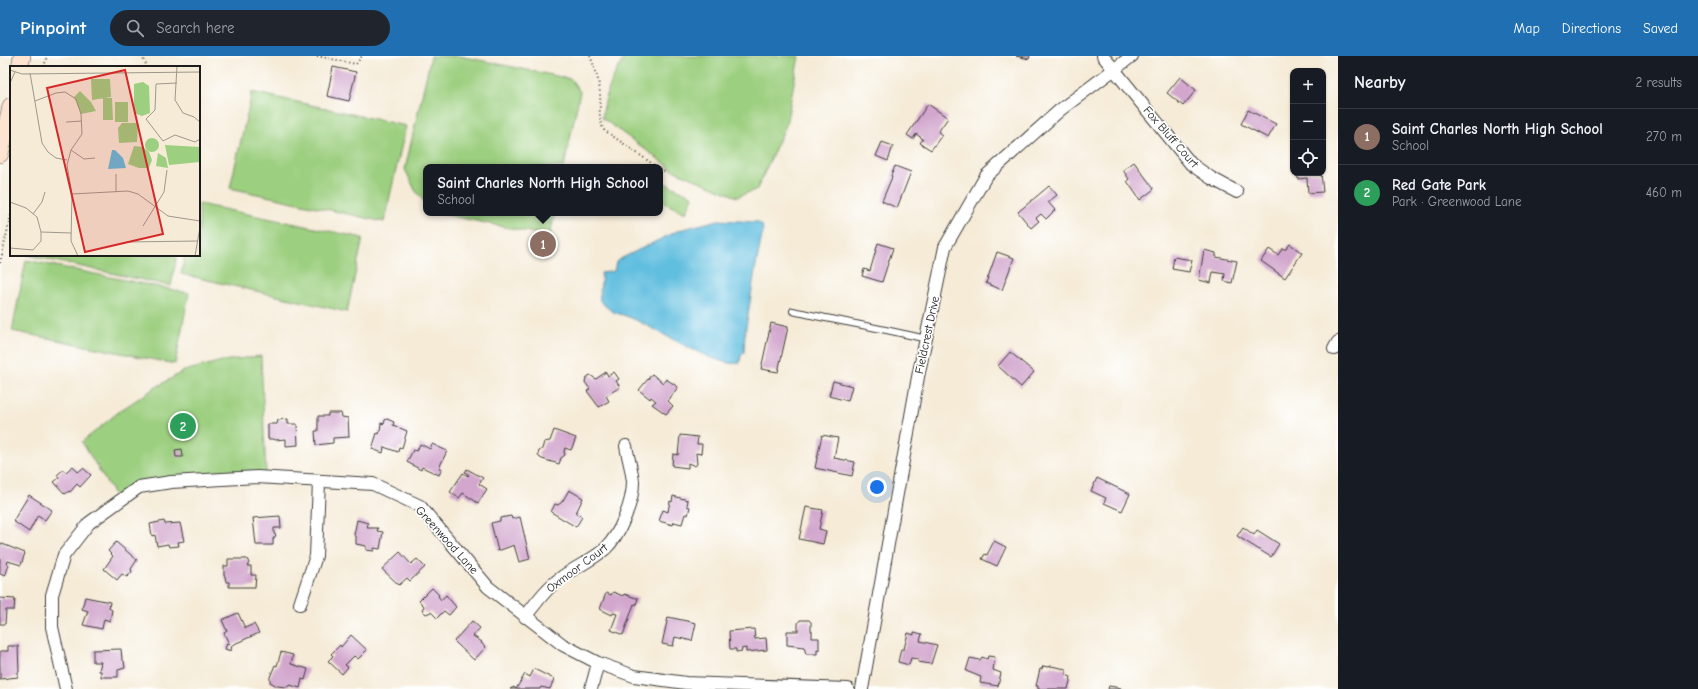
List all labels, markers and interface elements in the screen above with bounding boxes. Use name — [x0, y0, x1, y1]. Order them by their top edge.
search box — [110, 10, 390, 46]
text: Pinpoint — [20, 17, 86, 39]
icon: search — [124, 17, 146, 39]
text: Search here — [156, 19, 234, 37]
text: Map — [1513, 20, 1540, 37]
text: Directions — [1562, 20, 1621, 37]
text: Saved — [1643, 20, 1678, 37]
inset map — [10, 66, 200, 256]
map controls — [1290, 68, 1326, 176]
button: + — [1290, 68, 1326, 104]
text: Nearby — [1354, 73, 1405, 92]
text: 2 results — [1635, 75, 1682, 90]
street label: Fox Bluff Court — [1140, 103, 1202, 171]
button: − — [1290, 104, 1326, 140]
text: Saint Charles North High School — [1392, 120, 1603, 138]
text: 1 — [1364, 129, 1370, 144]
text: 270 m — [1646, 129, 1682, 144]
text: School — [1392, 138, 1429, 153]
button: locate — [1290, 140, 1326, 176]
popup — [423, 164, 663, 216]
text: Saint Charles North High School — [438, 174, 648, 192]
text: Red Gate Park — [1392, 176, 1486, 194]
text: 2 — [1364, 185, 1370, 200]
text: 460 m — [1646, 185, 1682, 200]
text: School — [438, 192, 475, 207]
text: Park · Greenwood Lane — [1392, 194, 1522, 209]
pin: 1 — [530, 229, 556, 259]
street label: Fieldcrest Drive — [912, 295, 942, 375]
pin: 2 — [170, 411, 196, 441]
your location — [867, 477, 887, 497]
street label: Greenwood Lane — [413, 503, 481, 577]
street label: Oxmoor Court — [544, 540, 611, 596]

